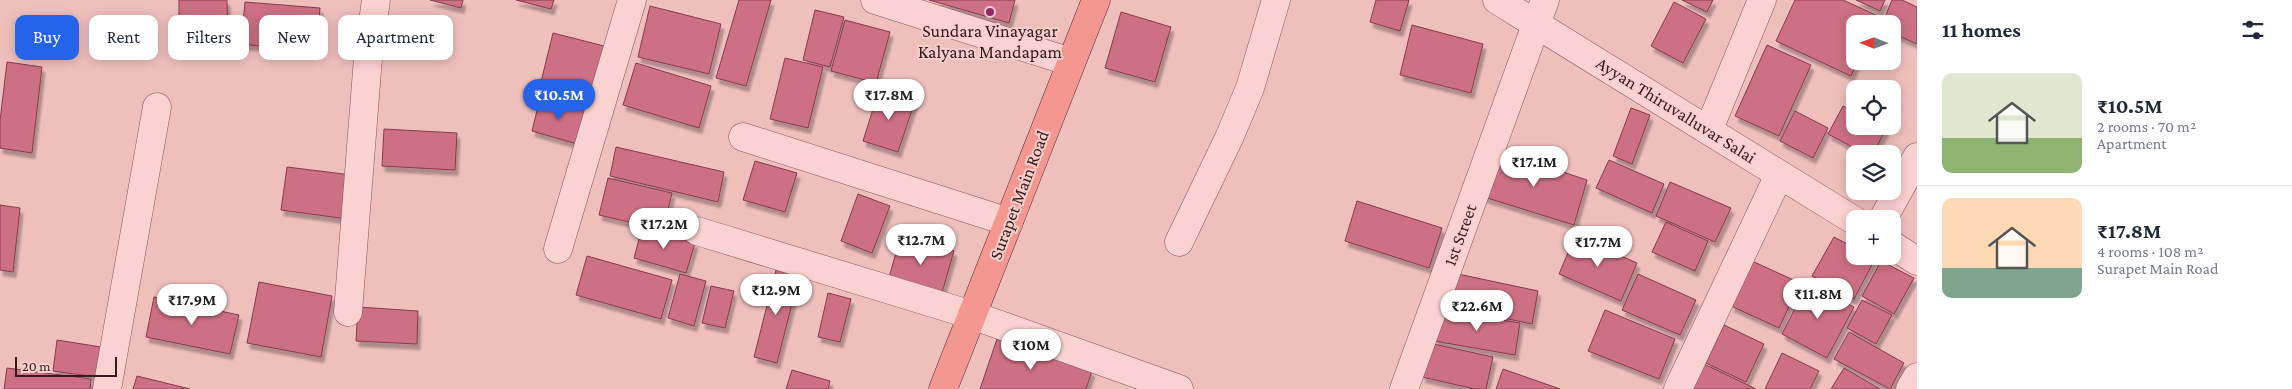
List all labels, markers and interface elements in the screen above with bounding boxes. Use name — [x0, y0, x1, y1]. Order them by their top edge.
marker: Sundara Vinayagar Kalyana Mandapam — [984, 6, 996, 18]
chip: Buy — [15, 15, 79, 60]
chip: Rent — [89, 15, 158, 60]
chip: Filters — [168, 15, 249, 60]
chip: New — [259, 15, 328, 60]
chip: Apartment — [338, 15, 453, 60]
north arrow — [1846, 15, 1901, 70]
map controls — [1846, 15, 1901, 265]
icon: filters — [2239, 16, 2267, 44]
text: 11 homes — [1942, 18, 2021, 42]
place label: Sundara Vinayagar Kalyana Mandapam — [918, 21, 1063, 62]
street label: Ayyan Thiruvalluvar Salai — [1593, 53, 1760, 167]
pin: ₹10.5M — [518, 78, 600, 121]
pin: ₹17.8M — [848, 78, 930, 121]
button: locate — [1846, 80, 1901, 135]
text: ₹10.5M — [534, 86, 584, 103]
text: ₹17.8M — [864, 86, 914, 103]
icon: home — [1982, 93, 2042, 153]
text: ₹10.5M — [2097, 94, 2163, 118]
text: 2 rooms · 70 m² — [2097, 118, 2196, 135]
street label: Surapet Main Road — [985, 127, 1053, 262]
text: Apartment — [2097, 135, 2167, 152]
button: layers — [1846, 145, 1901, 200]
pin: ₹17.1M — [1493, 146, 1575, 188]
text: ₹17.1M — [1511, 153, 1557, 170]
street label: 1st Street — [1440, 200, 1481, 269]
pin: ₹17.2M — [623, 208, 705, 250]
button: + — [1846, 210, 1901, 265]
text: ₹17.2M — [640, 215, 688, 232]
icon: home — [1982, 218, 2042, 278]
text: ₹17.8M — [2097, 219, 2161, 243]
pin: ₹12.7M — [880, 224, 962, 266]
pin: ₹17.7M — [1557, 226, 1639, 268]
text: ₹12.7M — [897, 231, 945, 248]
text: ₹17.7M — [1574, 233, 1622, 250]
text: 4 rooms · 108 m² — [2097, 243, 2203, 260]
text: Surapet Main Road — [2097, 260, 2218, 277]
pin: ₹12.9M — [735, 274, 817, 316]
pin: ₹11.8M — [1777, 278, 1859, 320]
text: ₹12.9M — [751, 281, 801, 298]
pin: ₹17.9M — [151, 284, 233, 326]
text: ₹11.8M — [1794, 285, 1842, 302]
pin: ₹22.6M — [1436, 290, 1518, 332]
text: ₹17.9M — [168, 291, 216, 308]
text: ₹22.6M — [1451, 297, 1503, 314]
pin: ₹10M — [1001, 328, 1061, 371]
text: ₹10M — [1012, 336, 1050, 353]
scale bar — [15, 354, 118, 377]
text: 20 m — [22, 358, 50, 374]

